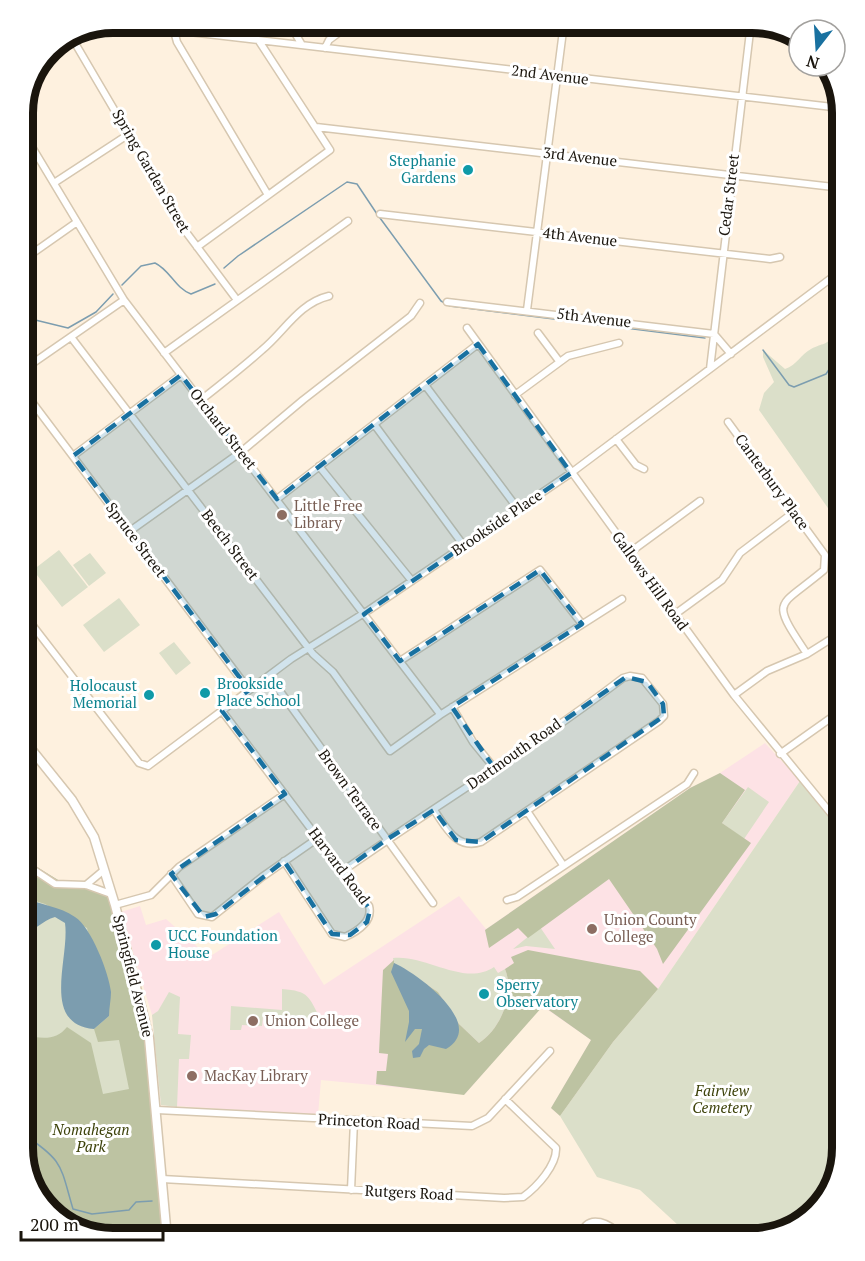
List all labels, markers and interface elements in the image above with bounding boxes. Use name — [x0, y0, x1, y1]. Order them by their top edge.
north arrow — [787, 18, 847, 78]
text: N — [804, 50, 822, 75]
street label: 2nd Avenue — [510, 59, 590, 89]
street label: Spring Garden Street — [108, 105, 196, 236]
street label: 3rd Avenue — [542, 142, 618, 170]
place label: Stephanie Gardens — [389, 150, 456, 187]
street label: Cedar Street — [713, 152, 743, 237]
marker: Stephanie Gardens — [461, 163, 475, 177]
street label: 4th Avenue — [542, 222, 618, 250]
street label: 5th Avenue — [556, 303, 632, 331]
street label: Orchard Street — [186, 384, 262, 473]
street label: Canterbury Place — [731, 429, 815, 534]
street label: Brookside Place — [447, 484, 546, 560]
place label: Little Free Library — [294, 495, 363, 532]
street label: Spruce Street — [102, 498, 172, 581]
street label: Beech Street — [198, 505, 264, 584]
marker: Little Free Library — [275, 508, 289, 522]
street label: Gallows Hill Road — [608, 527, 693, 634]
place label: Brookside Place School — [217, 673, 301, 710]
place label: Holocaust Memorial — [70, 675, 137, 712]
marker: Brookside Place School — [198, 686, 212, 700]
marker: Holocaust Memorial — [142, 688, 156, 702]
street label: Dartmouth Road — [462, 713, 565, 793]
street label: Brown Terrace — [315, 745, 387, 834]
street label: Harvard Road — [304, 823, 375, 908]
place label: Union County College — [604, 909, 697, 946]
street label: Springfield Avenue — [109, 912, 159, 1039]
marker: Union County College — [585, 922, 599, 936]
place label: UCC Foundation House — [168, 925, 278, 962]
marker: UCC Foundation House — [149, 938, 163, 952]
place label: Sperry Observatory — [496, 974, 578, 1011]
marker: Sperry Observatory — [477, 987, 491, 1001]
place label: Union College — [265, 1010, 359, 1030]
marker: Union College — [246, 1014, 260, 1028]
place label: MacKay Library — [204, 1065, 308, 1085]
marker: MacKay Library — [185, 1069, 199, 1083]
park label: Fairview Cemetery — [692, 1080, 753, 1117]
street label: Princeton Road — [317, 1108, 421, 1134]
park label: Nomahegan Park — [51, 1119, 130, 1156]
street label: Rutgers Road — [364, 1180, 454, 1204]
scale bar — [21, 1204, 164, 1242]
text: 200 m — [30, 1212, 79, 1236]

